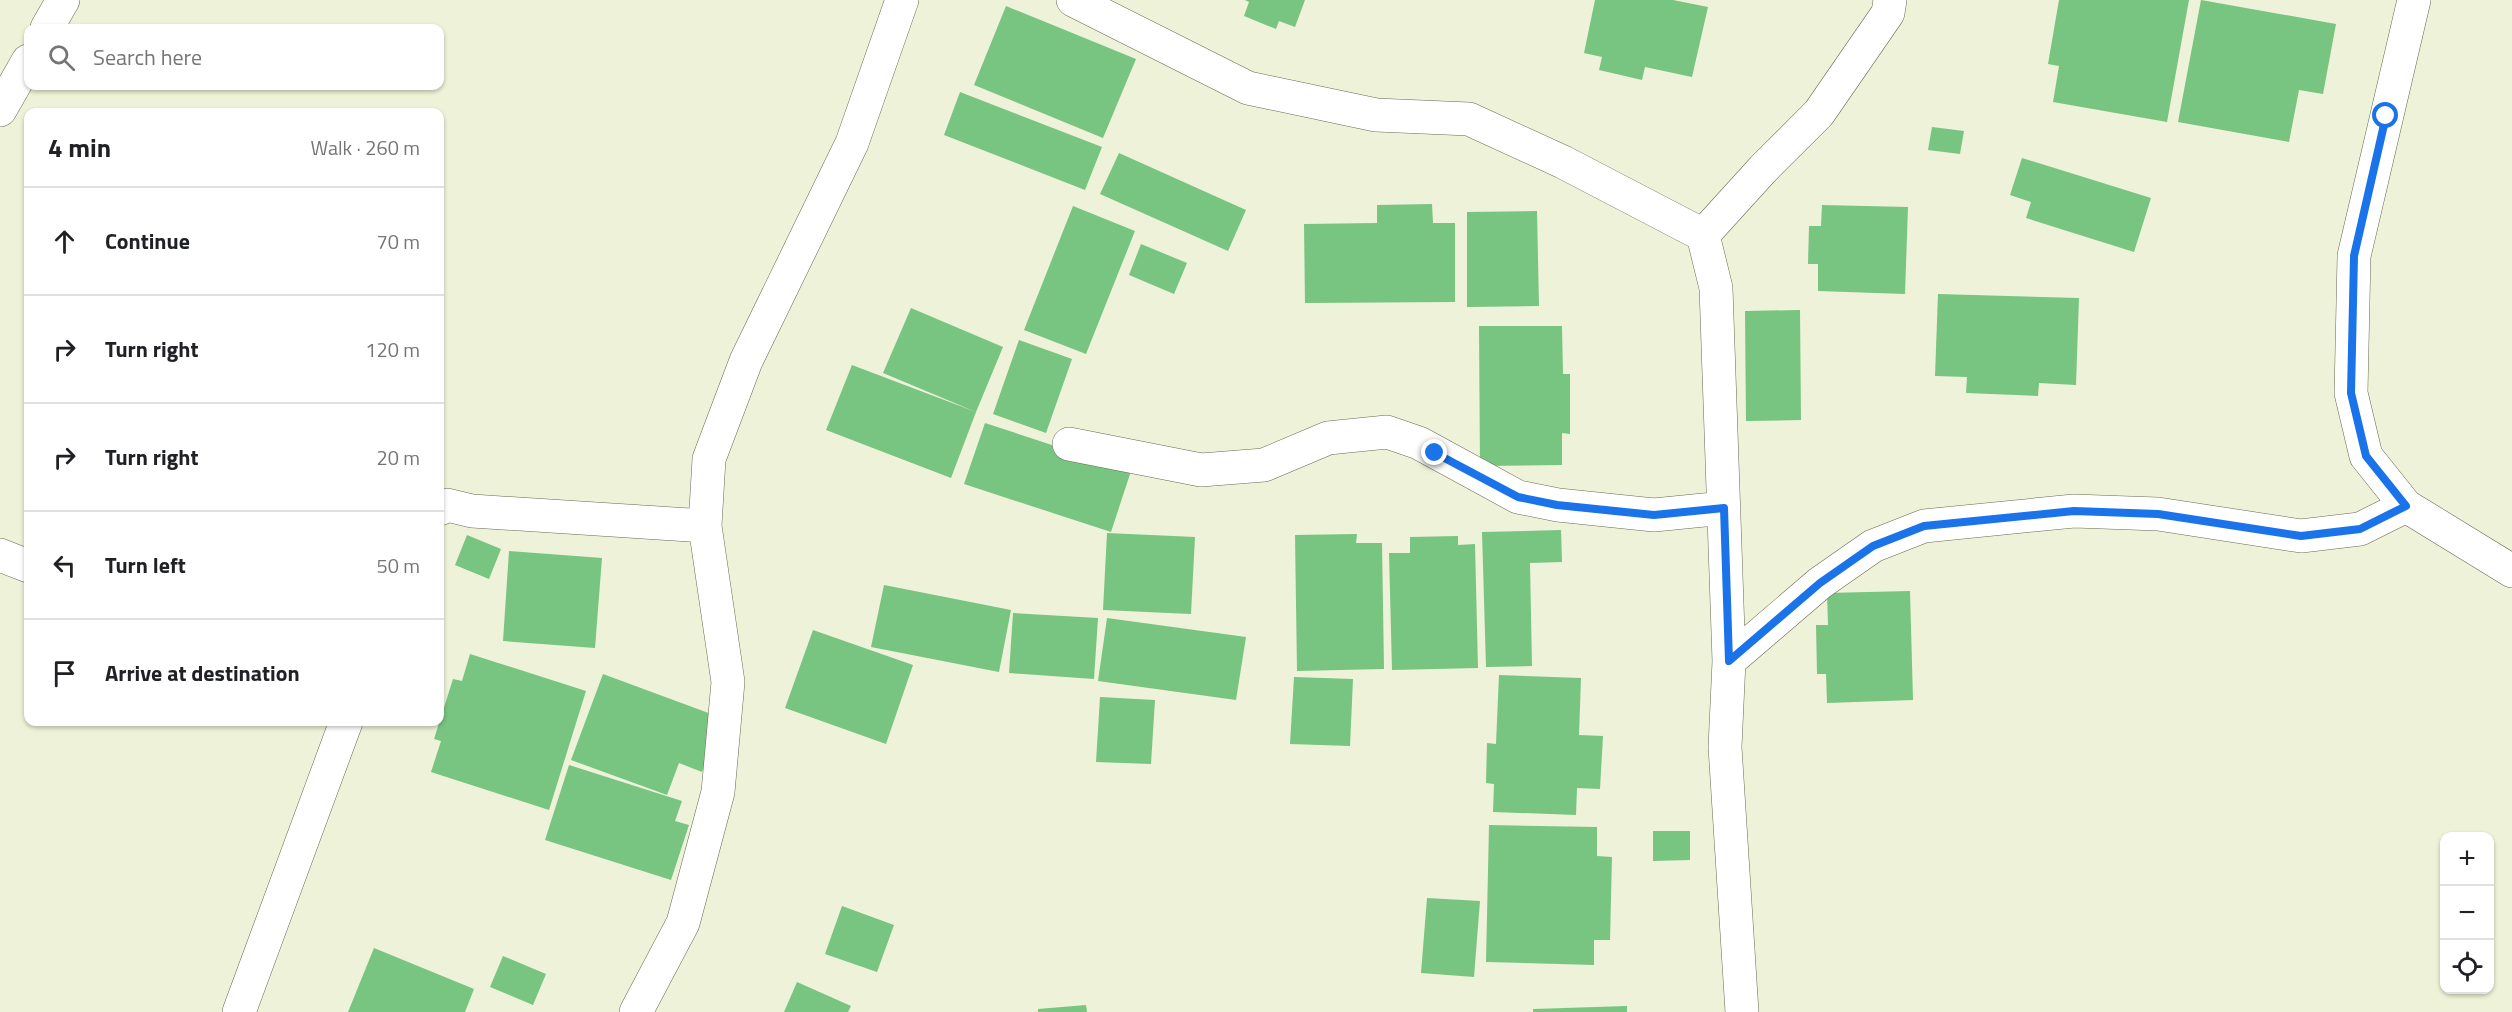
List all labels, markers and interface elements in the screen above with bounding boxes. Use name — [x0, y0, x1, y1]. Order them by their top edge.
search box — [24, 24, 444, 90]
text: Search here — [93, 40, 202, 74]
icon: search — [45, 41, 78, 74]
route start — [2372, 102, 2398, 128]
text: 4 min — [48, 128, 111, 167]
text: Walk · 260 m — [311, 132, 420, 163]
text: Continue — [105, 224, 190, 258]
icon: ahead — [48, 225, 81, 258]
text: 70 m — [376, 226, 420, 257]
text: Turn right — [105, 332, 199, 366]
icon: right — [48, 333, 81, 366]
text: 120 m — [365, 334, 420, 365]
route end — [1421, 439, 1447, 465]
text: Turn right — [105, 440, 199, 474]
icon: right — [48, 441, 81, 474]
text: 20 m — [376, 442, 420, 473]
text: Turn left — [105, 548, 186, 582]
icon: left — [48, 549, 81, 582]
text: 50 m — [376, 550, 420, 581]
text: Arrive at destination — [105, 656, 300, 690]
icon: arrive — [48, 657, 81, 690]
map controls — [2440, 832, 2494, 994]
button: + — [2440, 832, 2494, 886]
button: − — [2440, 886, 2494, 940]
button: locate — [2440, 940, 2494, 994]

